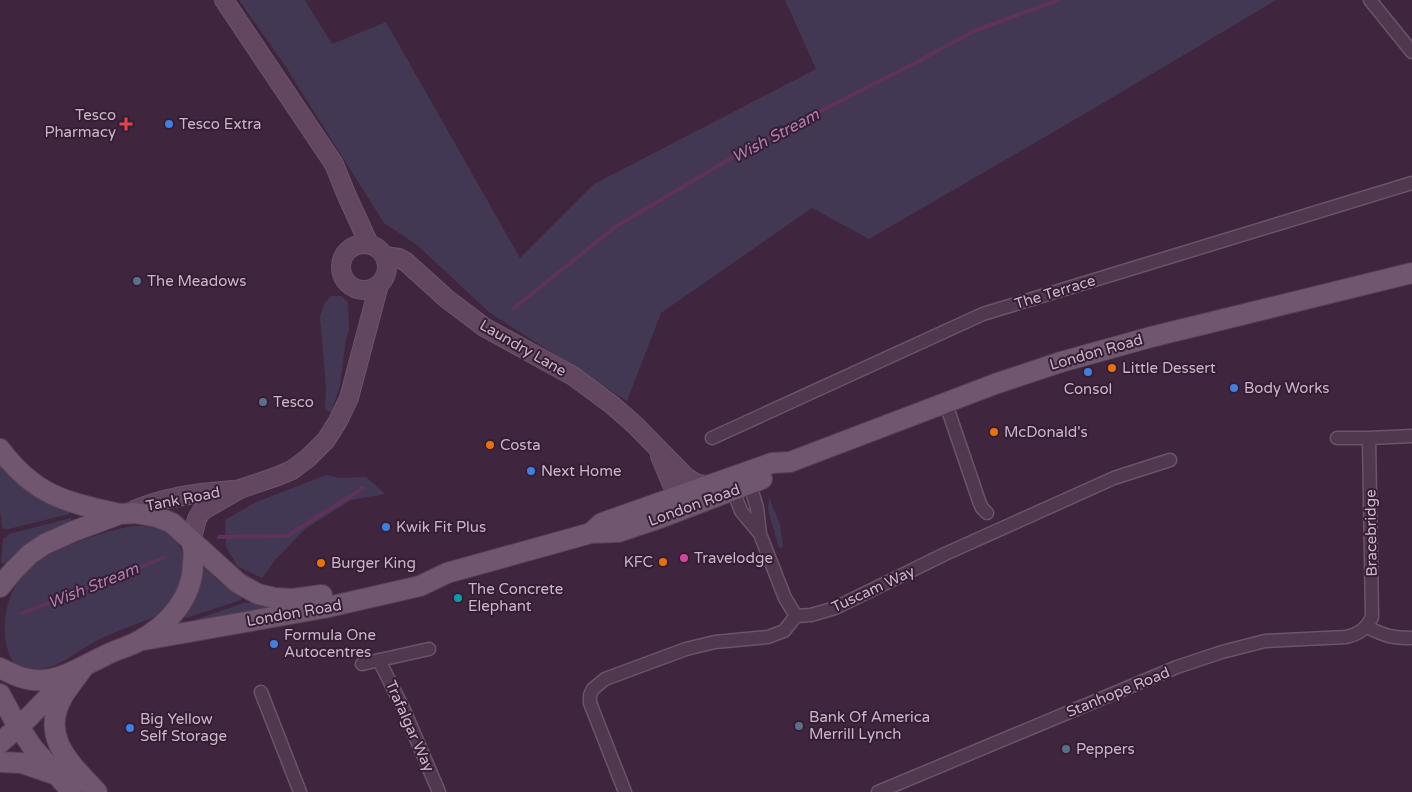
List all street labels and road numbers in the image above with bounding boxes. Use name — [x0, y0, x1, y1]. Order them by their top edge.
street label: The Terrace — [1012, 271, 1098, 313]
street label: Laundry Lane — [476, 316, 570, 380]
street label: London Road — [1047, 330, 1145, 374]
street label: London Road — [646, 480, 742, 530]
street label: Tank Road — [144, 483, 222, 515]
street label: Bracebridge — [1361, 489, 1381, 577]
street label: Tuscam Way — [829, 562, 917, 616]
street label: London Road — [245, 596, 343, 630]
street label: Stanhope Road — [1064, 663, 1172, 721]
street label: Trafalgar Way — [382, 677, 438, 775]

